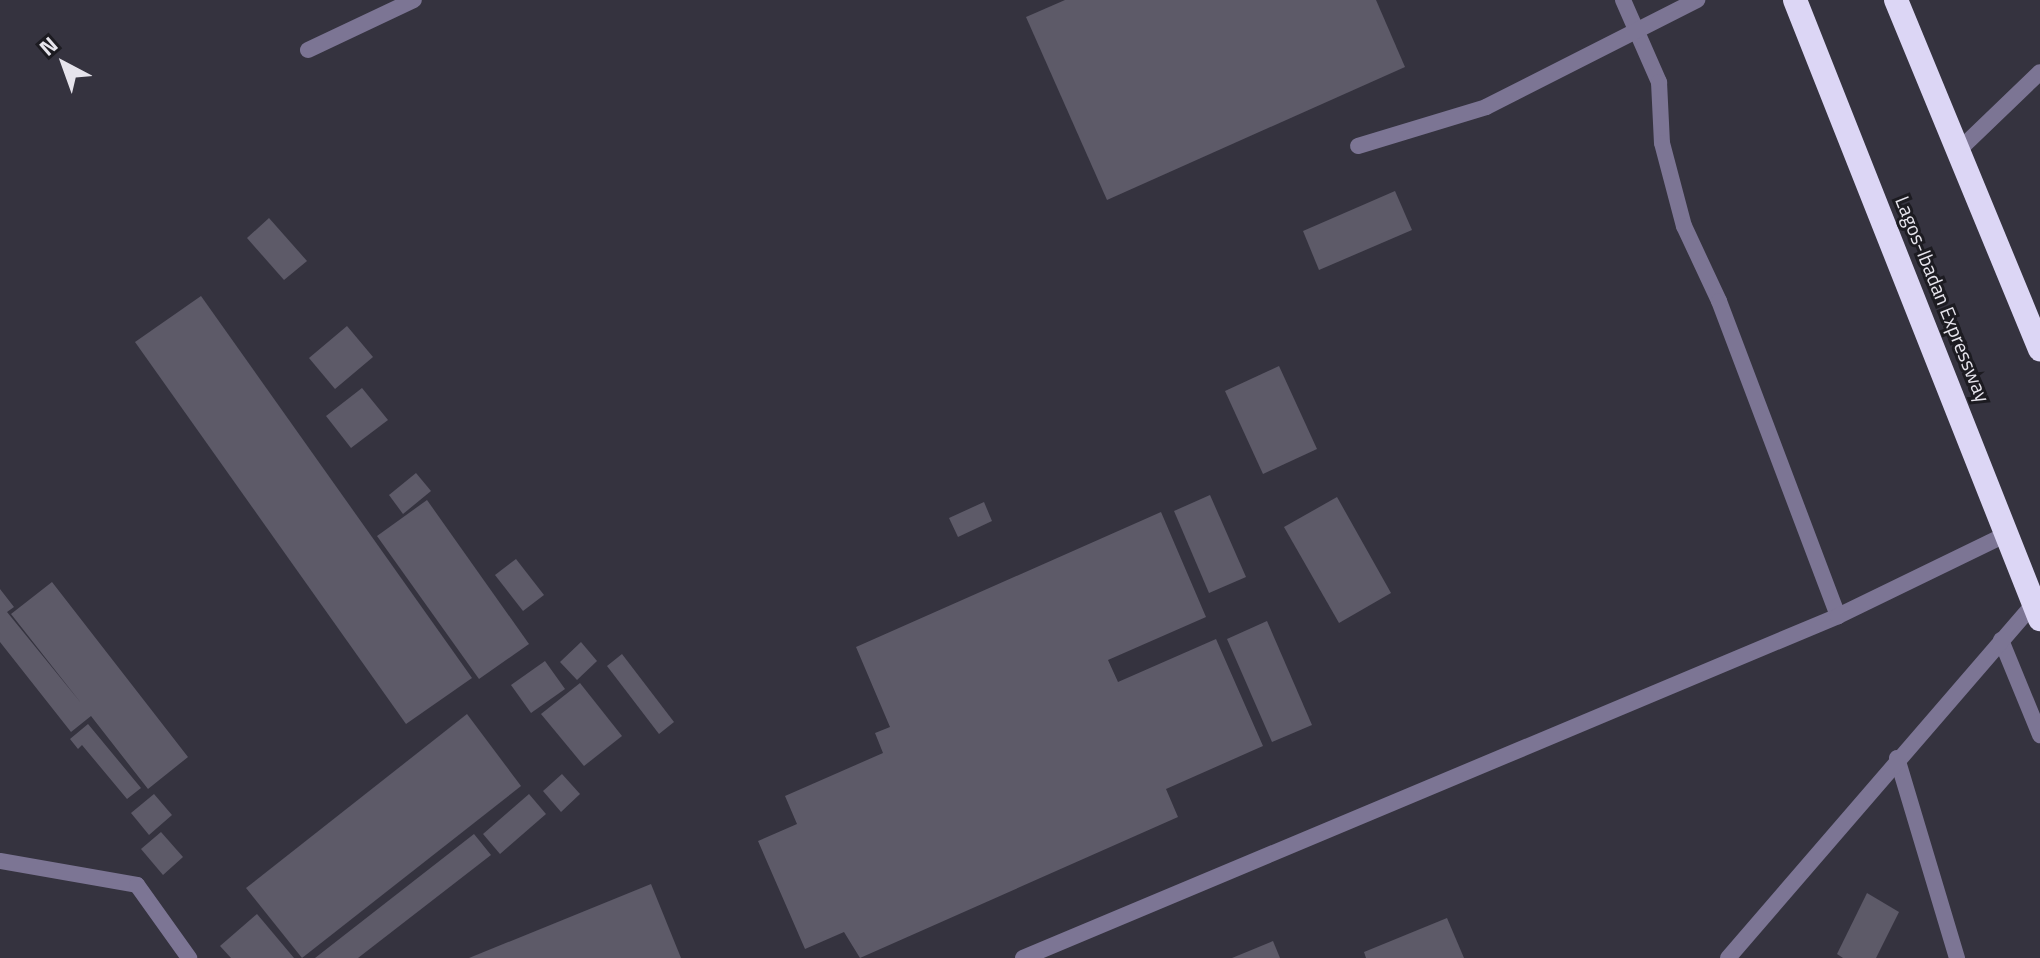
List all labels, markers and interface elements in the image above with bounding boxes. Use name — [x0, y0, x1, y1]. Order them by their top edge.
north arrow — [24, 24, 104, 104]
text: N — [31, 28, 65, 64]
street label: Lagos-Ibadan Expressway — [1891, 192, 1995, 406]

